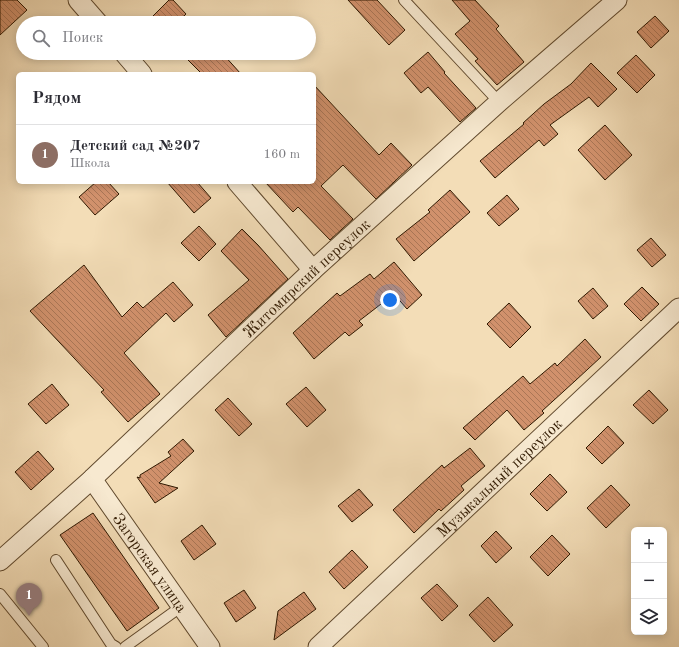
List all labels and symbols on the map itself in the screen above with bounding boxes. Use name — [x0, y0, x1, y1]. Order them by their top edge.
street label: Житомирский переулок — [241, 217, 374, 342]
your location — [380, 290, 400, 310]
street label: Музыкальный переулок — [434, 416, 566, 541]
street label: Загорская улица — [109, 511, 189, 616]
pin: 1 — [16, 583, 42, 616]

